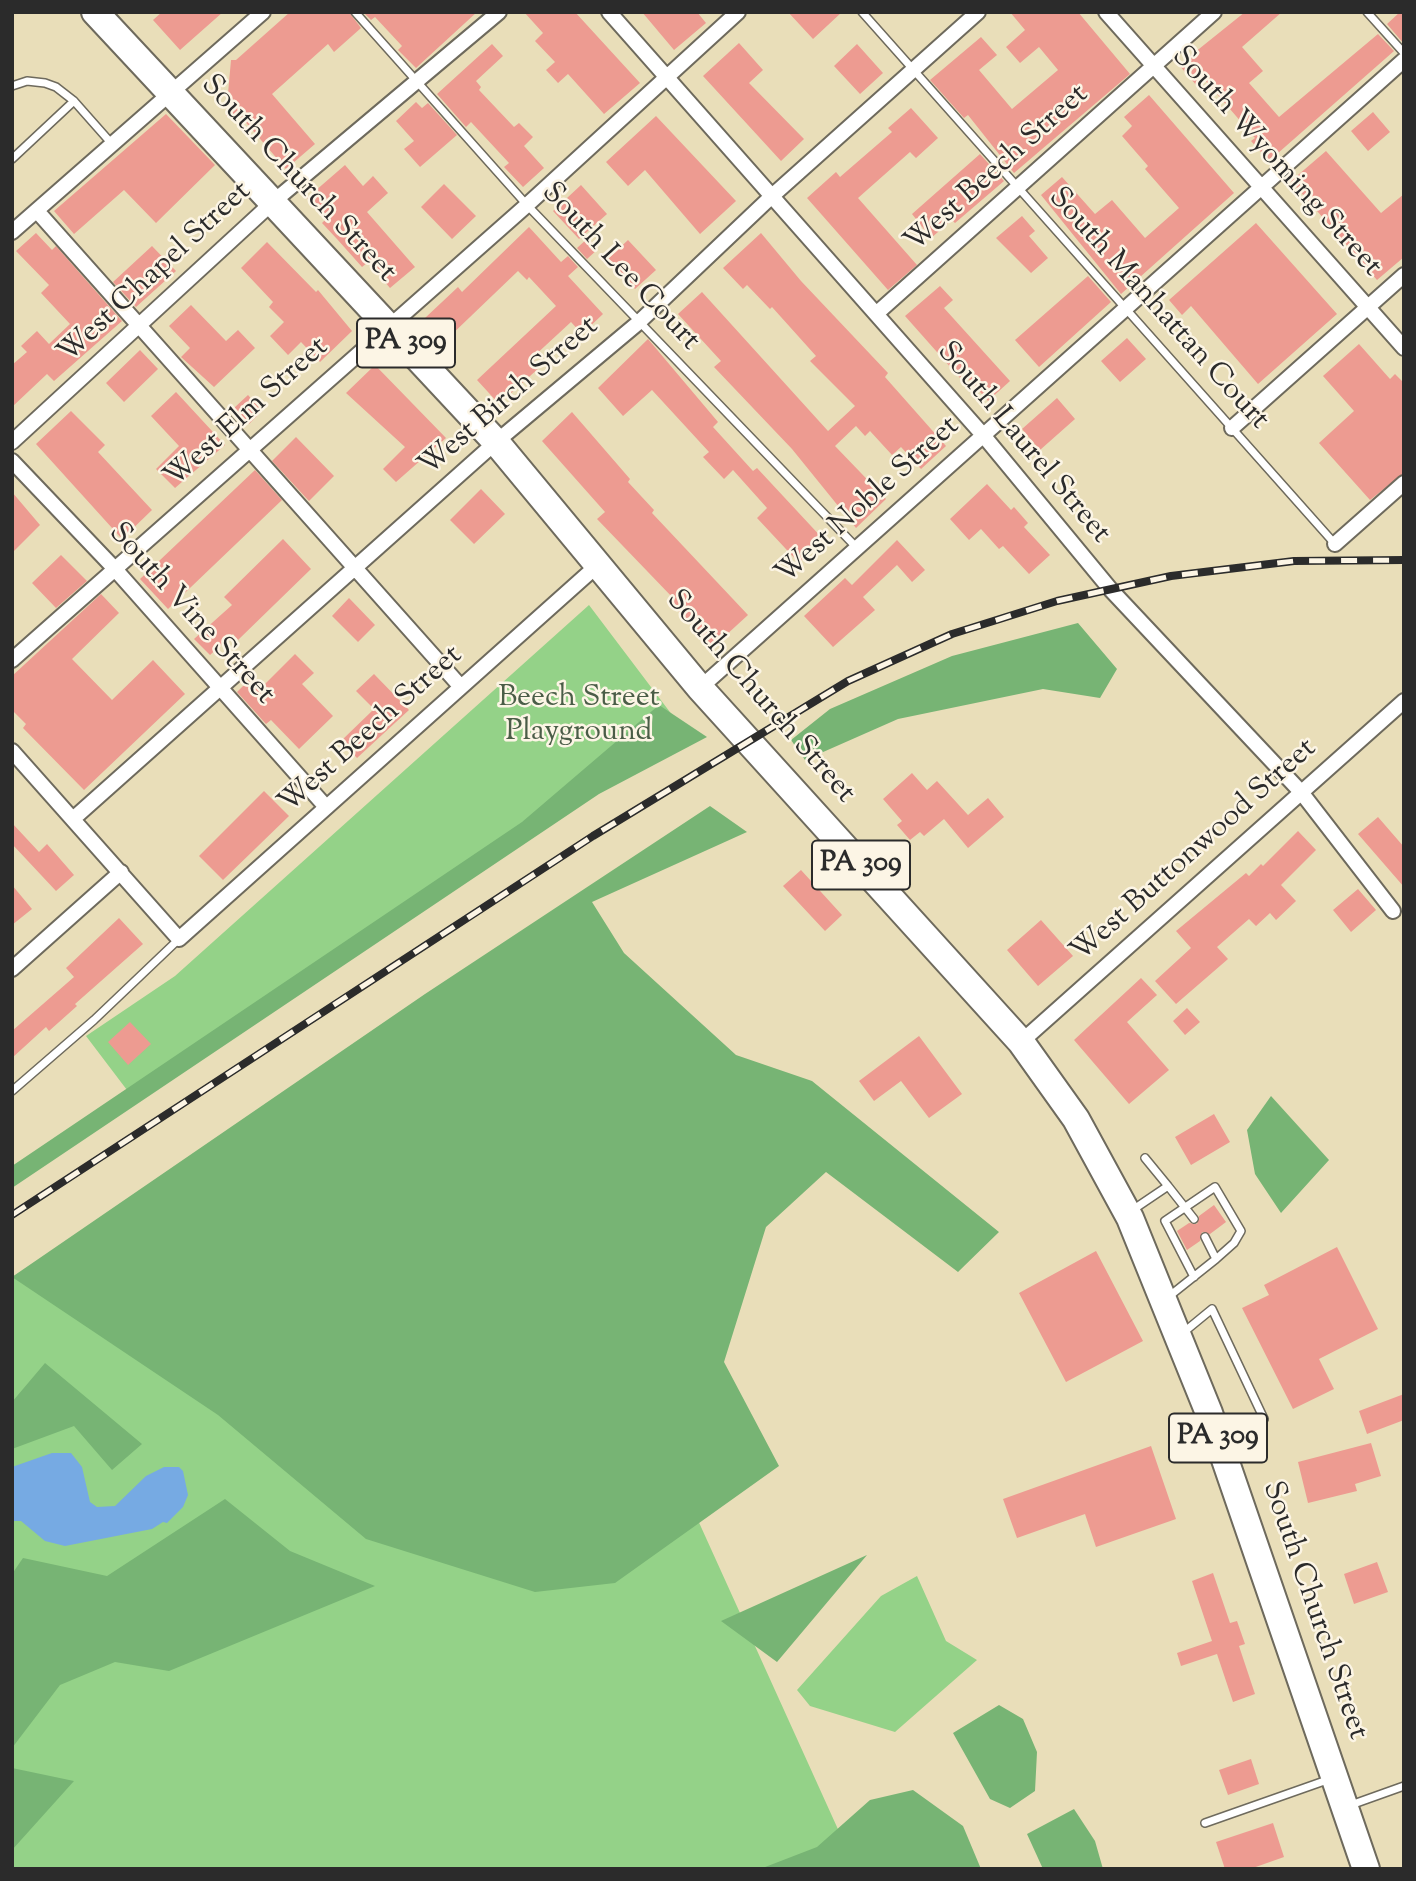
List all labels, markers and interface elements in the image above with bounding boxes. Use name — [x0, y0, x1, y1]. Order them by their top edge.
street label: South Wyoming Street — [1162, 40, 1388, 286]
street label: South Church Street — [192, 69, 402, 291]
street label: West Beech Street — [899, 78, 1097, 262]
street label: West Chapel Street — [52, 175, 260, 373]
street label: South Lee Court — [532, 176, 706, 360]
street label: South Manhattan Court — [1039, 182, 1275, 438]
street label: West Birch Street — [413, 310, 607, 486]
road number: PA 309 — [357, 318, 455, 368]
street label: West Elm Street — [159, 331, 337, 497]
street label: South Laurel Street — [927, 336, 1117, 552]
street label: West Noble Street — [770, 410, 968, 594]
street label: South Vine Street — [99, 517, 281, 713]
street label: South Church Street — [657, 584, 861, 812]
street label: West Beech Street — [273, 639, 471, 823]
park label: Beech Street Playground — [498, 682, 660, 752]
street label: West Buttonwood Street — [1065, 732, 1325, 972]
road number: PA 309 — [812, 840, 910, 890]
road number: PA 309 — [1169, 1414, 1267, 1462]
street label: South Church Street — [1252, 1477, 1374, 1745]

